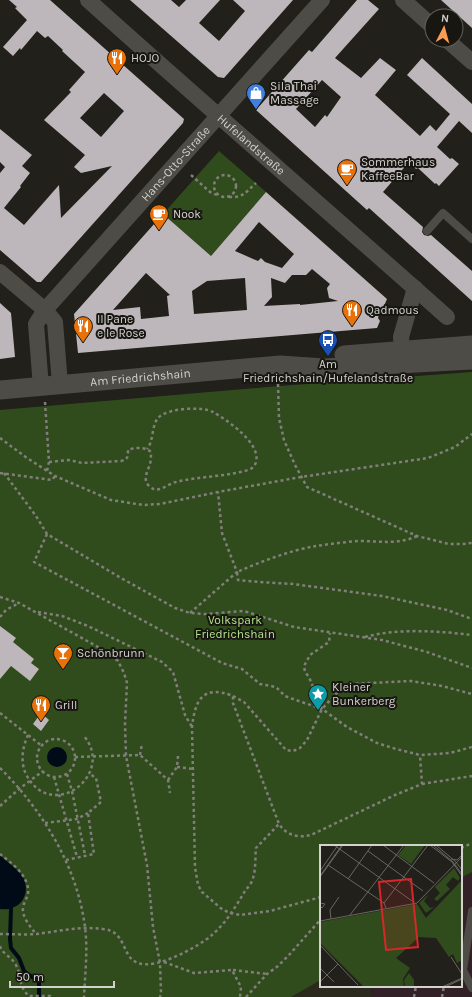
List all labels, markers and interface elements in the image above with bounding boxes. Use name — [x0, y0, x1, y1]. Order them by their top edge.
north arrow — [424, 8, 464, 48]
text: N — [440, 12, 450, 25]
restaurant icon: HOJO — [106, 47, 128, 75]
place label: HOJO — [131, 51, 160, 65]
place label: Sila Thai Massage — [270, 79, 319, 107]
shop icon: Sila Thai Massage — [245, 82, 267, 110]
street label: Hufelandstraße — [215, 111, 288, 178]
street label: Hans-Otto-Straße — [138, 123, 213, 204]
place label: Sommerhaus KaffeeBar — [361, 155, 435, 183]
cafe icon: Sommerhaus KaffeeBar — [336, 158, 358, 186]
cafe icon: Nook — [148, 203, 170, 231]
place label: Nook — [173, 207, 201, 221]
restaurant icon: Qadmous — [341, 299, 363, 327]
place label: Qadmous — [366, 303, 419, 317]
place label: Il Pane e le Rose — [97, 312, 145, 340]
restaurant icon: Il Pane e le Rose — [72, 315, 94, 343]
bus stop icon: Am Friedrichshain/Hufelandstraße — [317, 329, 339, 357]
place label: Am Friedrichshain/Hufelandstraße — [243, 357, 413, 385]
street label: Am Friedrichshain — [90, 366, 191, 389]
park label: Volkspark Friedrichshain — [195, 613, 275, 641]
bar icon: Schönbrunn — [52, 642, 74, 670]
place label: Schönbrunn — [77, 646, 145, 660]
place label: Kleiner Bunkerberg — [332, 680, 396, 708]
place icon: Kleiner Bunkerberg — [307, 683, 329, 711]
restaurant icon: Grill — [30, 694, 52, 722]
place label: Grill — [55, 698, 77, 712]
inset map — [320, 845, 462, 987]
scale bar — [10, 963, 114, 989]
text: 50 m — [16, 970, 44, 984]

